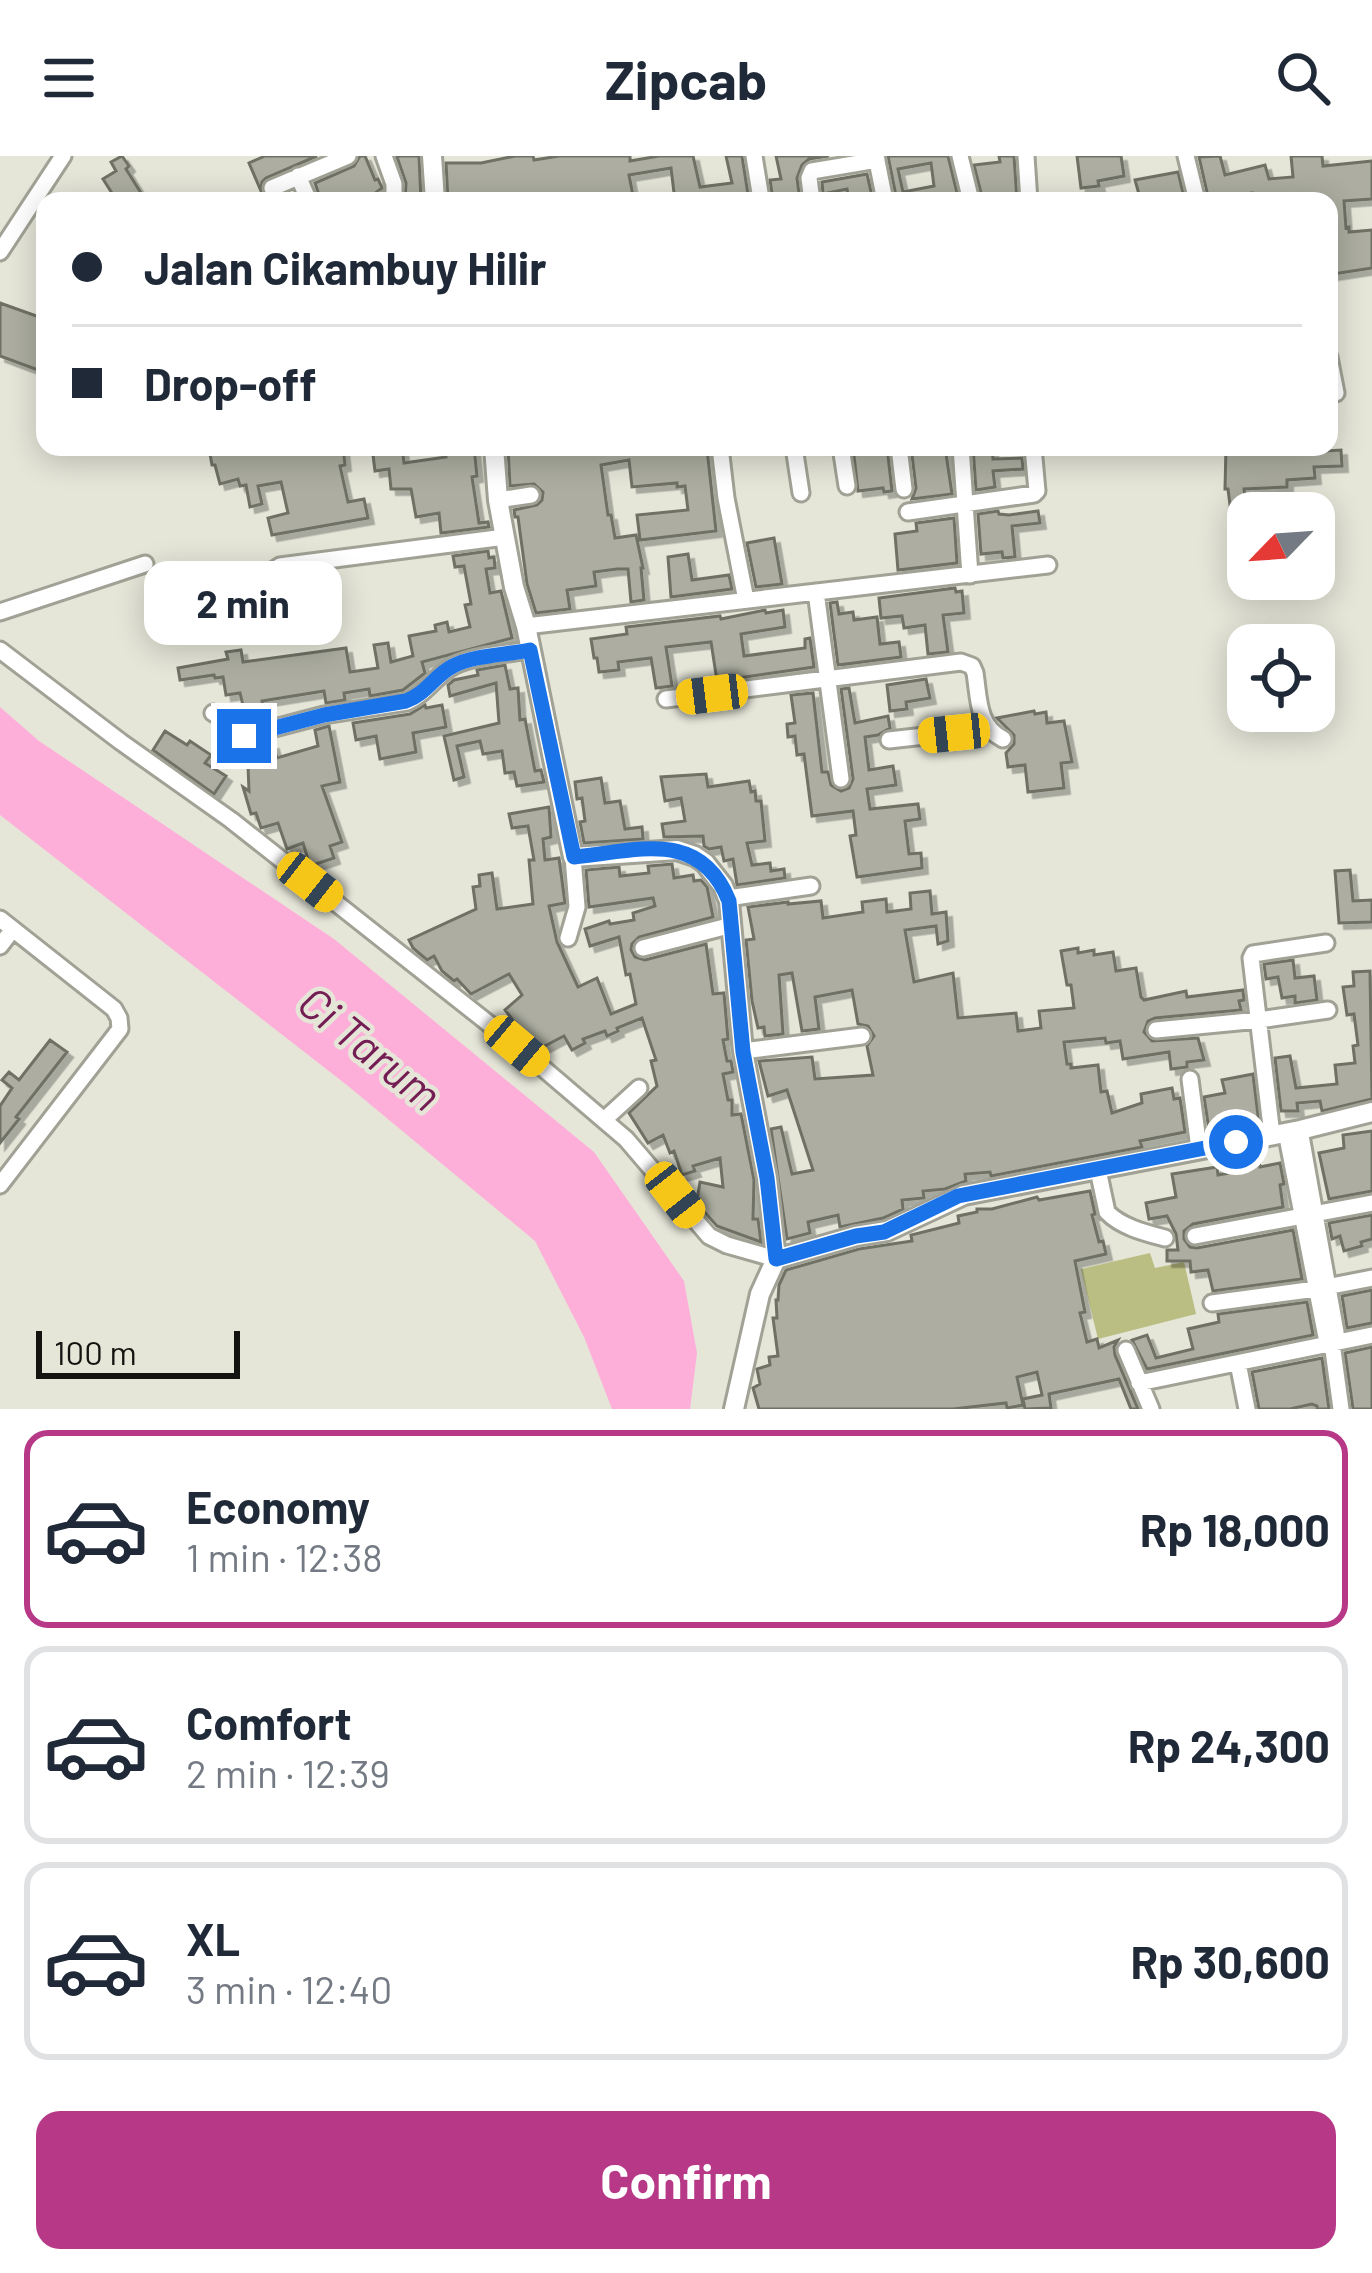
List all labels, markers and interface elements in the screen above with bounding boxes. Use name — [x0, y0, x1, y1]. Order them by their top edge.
icon: menu — [36, 45, 102, 111]
icon: search — [1270, 45, 1336, 111]
text: Zipcab — [605, 46, 767, 111]
text: Jalan Cikambuy Hilir — [144, 240, 547, 294]
text: Drop-off — [144, 356, 317, 410]
north arrow — [1227, 492, 1335, 600]
map controls — [1227, 492, 1335, 732]
callout: 2 min — [145, 562, 343, 646]
text: 2 min — [196, 579, 290, 626]
button: locate — [1227, 624, 1335, 732]
car — [674, 672, 750, 716]
route end — [217, 709, 271, 763]
car — [916, 711, 992, 755]
car — [271, 846, 349, 918]
water label: Ci Tarum — [289, 973, 453, 1121]
car — [478, 1009, 556, 1083]
route start — [1209, 1115, 1263, 1169]
car — [639, 1156, 711, 1234]
scale bar — [36, 1325, 240, 1378]
text: 100 m — [54, 1332, 137, 1372]
icon: car — [42, 1475, 150, 1583]
text: Economy — [186, 1479, 370, 1533]
text: Rp 18,000 — [1140, 1502, 1330, 1556]
text: 1 min · 12:38 — [186, 1533, 383, 1580]
icon: car — [42, 1691, 150, 1799]
text: Comfort — [186, 1695, 352, 1749]
text: Rp 24,300 — [1128, 1718, 1330, 1772]
text: 2 min · 12:39 — [186, 1749, 390, 1796]
icon: car — [42, 1907, 150, 2015]
text: XL — [186, 1911, 240, 1965]
text: Rp 30,600 — [1130, 1934, 1330, 1988]
text: 3 min · 12:40 — [186, 1965, 392, 2012]
button: Confirm — [36, 2111, 1336, 2249]

